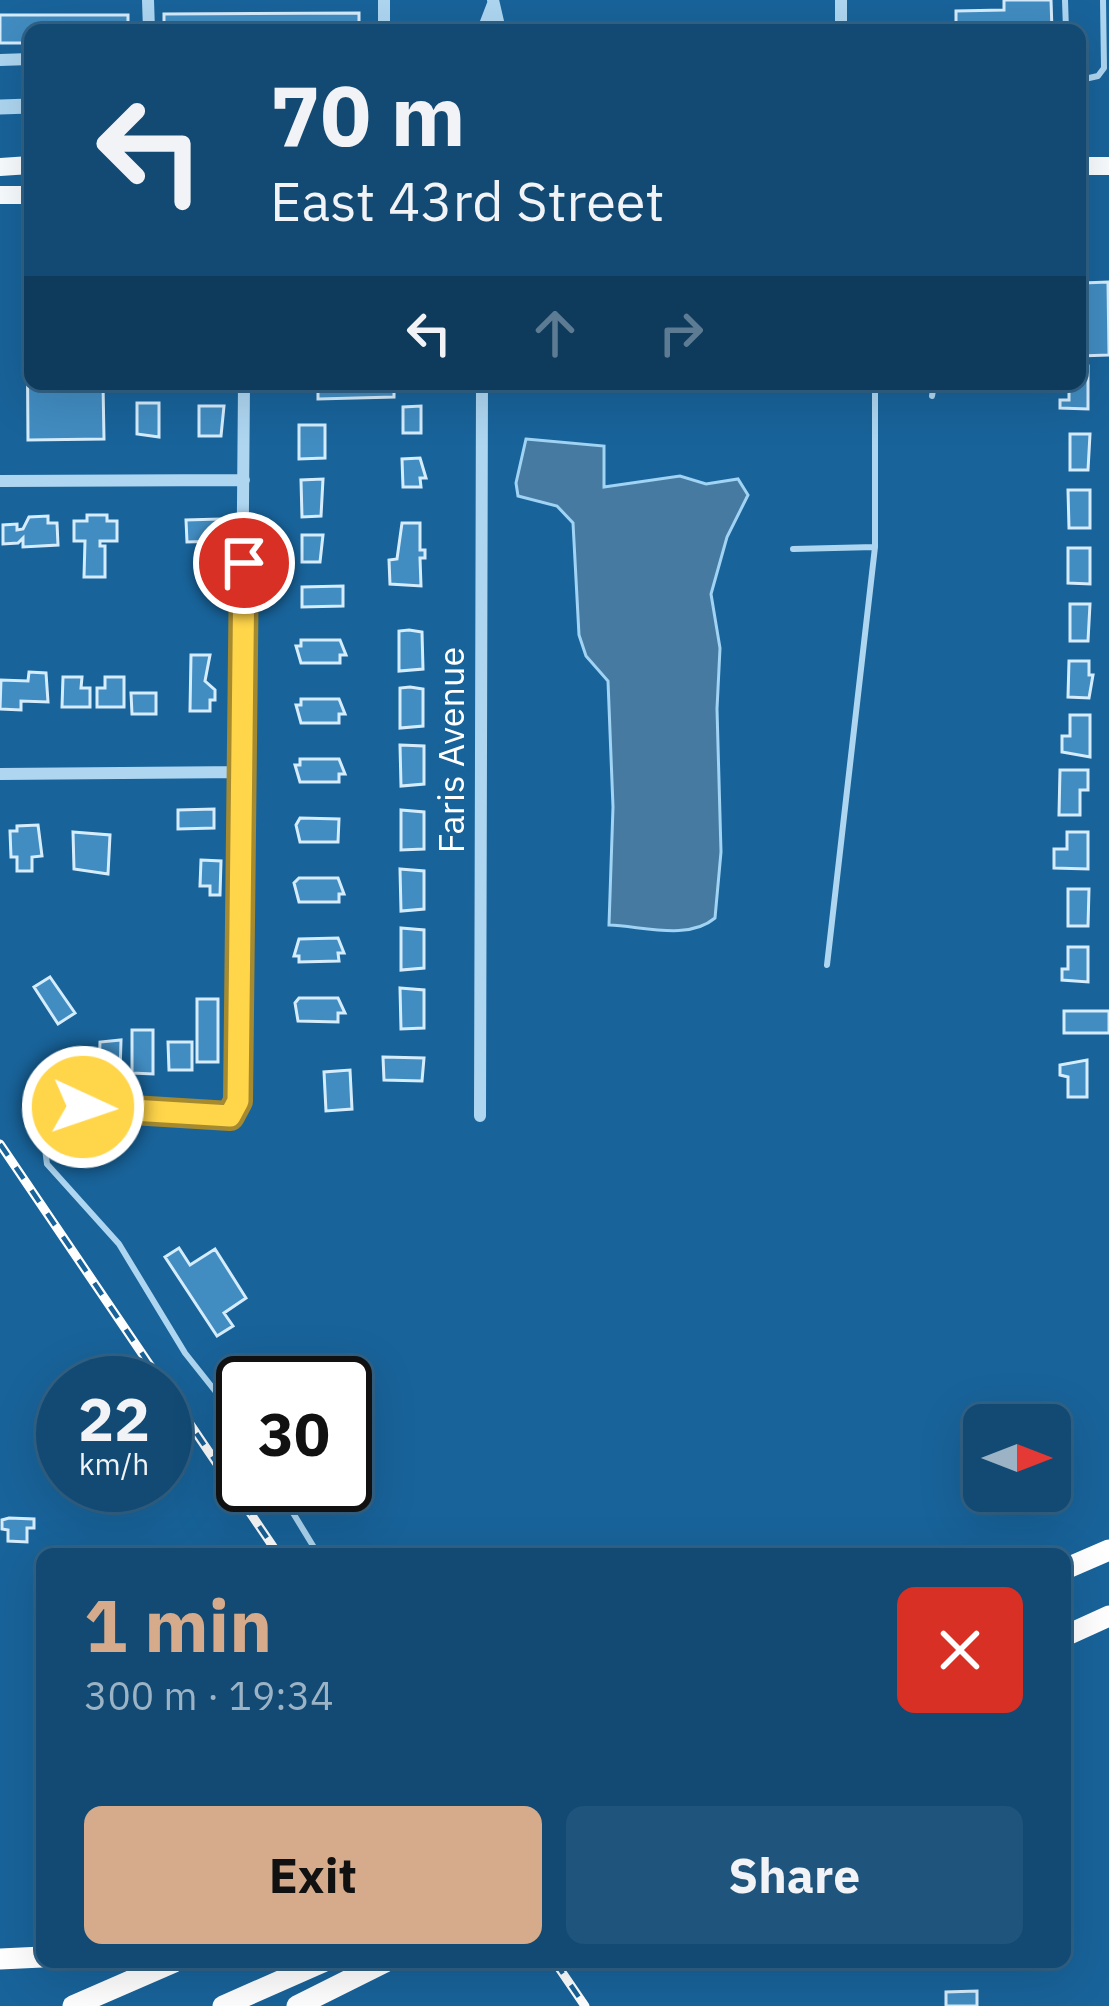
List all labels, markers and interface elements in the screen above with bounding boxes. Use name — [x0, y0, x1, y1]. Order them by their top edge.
text: 70 m — [270, 60, 466, 169]
icon: left — [72, 72, 228, 228]
text: East 43rd Street — [270, 166, 664, 236]
icon: left — [396, 300, 462, 366]
icon: ahead — [522, 300, 588, 366]
icon: right — [648, 300, 714, 366]
pin — [193, 512, 295, 614]
icon: arrive — [211, 530, 277, 596]
street label: Faris Avenue — [427, 647, 474, 853]
position arrow — [20, 1044, 146, 1170]
speed limit sign: 30 — [216, 1356, 372, 1512]
text: 22 — [78, 1379, 150, 1458]
north arrow — [963, 1404, 1071, 1512]
map controls — [963, 1404, 1071, 1512]
text: km/h — [79, 1444, 149, 1483]
text: 1 min — [84, 1578, 272, 1672]
button: close — [897, 1587, 1023, 1713]
text: 300 m · 19:34 — [84, 1670, 334, 1721]
button: Exit — [84, 1806, 542, 1944]
button: Share — [566, 1806, 1023, 1944]

